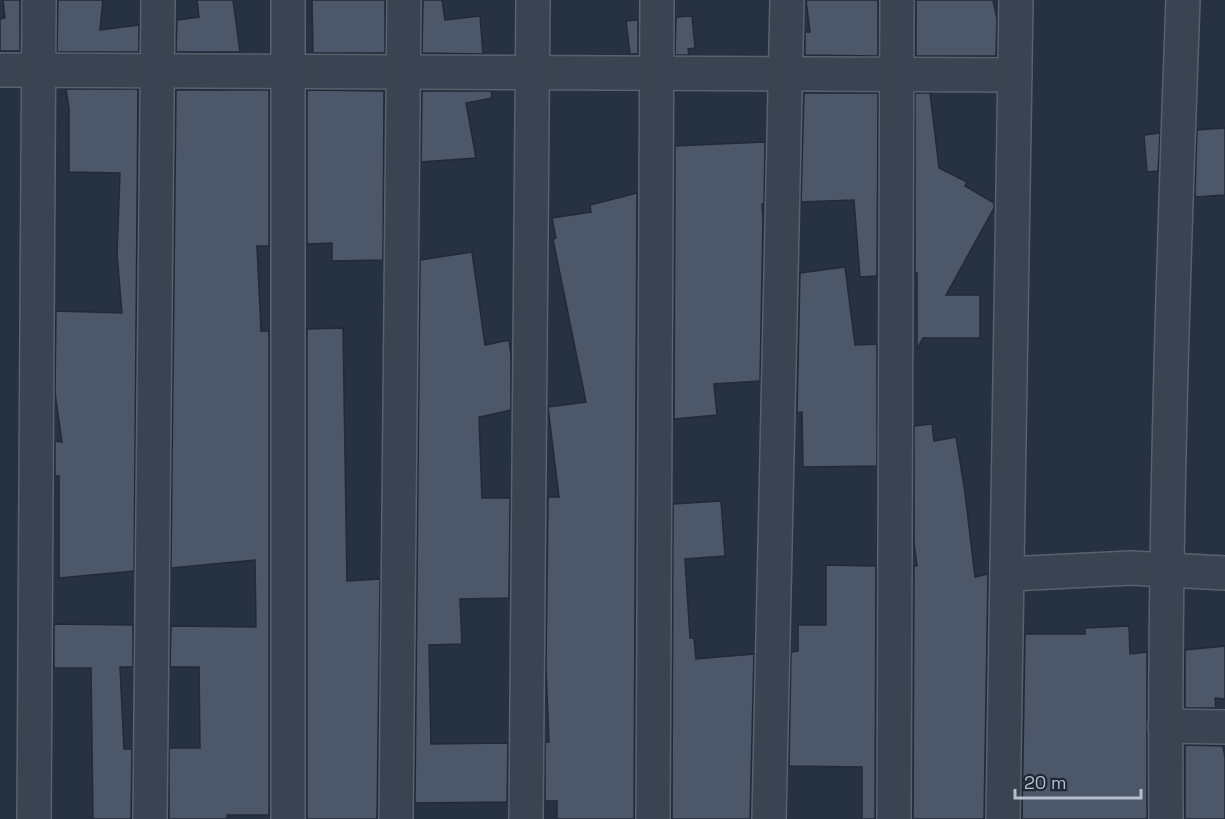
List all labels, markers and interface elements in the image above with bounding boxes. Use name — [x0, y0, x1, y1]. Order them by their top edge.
scale bar — [1015, 762, 1141, 800]
text: 20 m — [1024, 771, 1067, 794]

